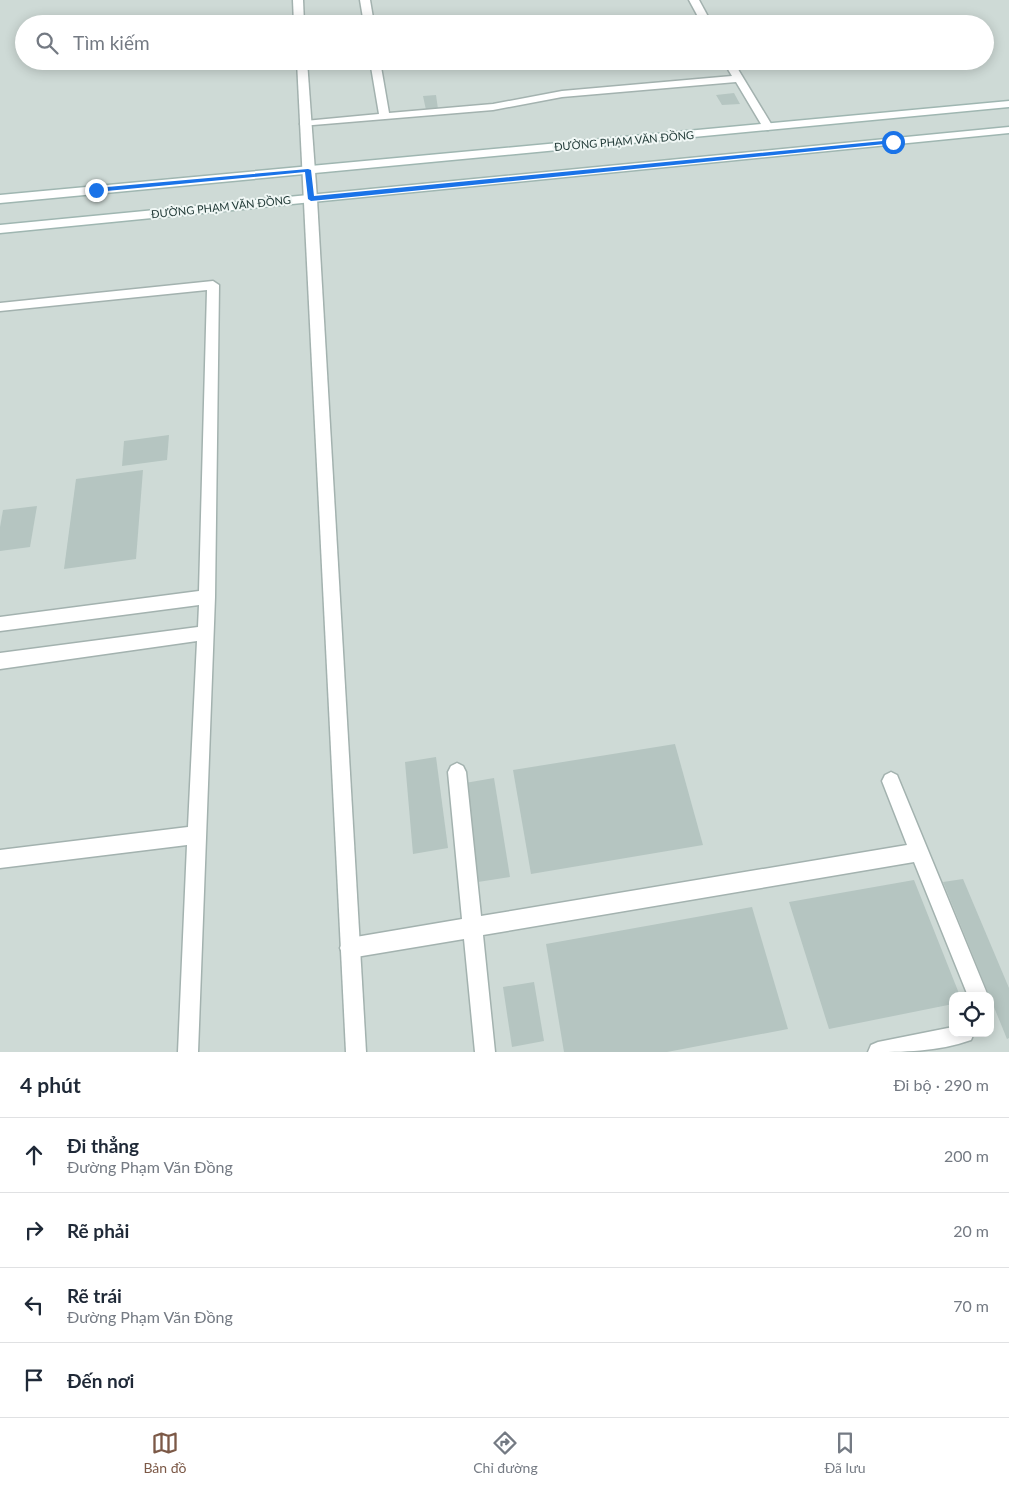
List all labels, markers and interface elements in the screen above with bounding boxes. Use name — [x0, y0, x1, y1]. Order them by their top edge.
search box — [15, 15, 994, 70]
icon: search — [33, 29, 61, 57]
text: Tìm kiếm — [73, 31, 150, 54]
street label: ĐƯỜNG PHẠM VĂN ĐỒNG — [553, 127, 694, 153]
route start — [882, 131, 905, 154]
route end — [85, 179, 108, 202]
street label: ĐƯỜNG PHẠM VĂN ĐỒNG — [150, 192, 291, 220]
map controls — [949, 992, 994, 1037]
button: locate — [949, 992, 994, 1037]
text: 4 phút — [20, 1072, 81, 1097]
text: Đi bộ · 290 m — [893, 1075, 989, 1094]
text: Đi thẳng — [67, 1134, 139, 1157]
icon: ahead — [20, 1141, 48, 1169]
text: 200 m — [944, 1146, 989, 1165]
text: Đường Phạm Văn Đồng — [67, 1157, 233, 1176]
icon: right — [20, 1216, 48, 1244]
text: Rẽ phải — [67, 1219, 129, 1242]
text: 20 m — [953, 1221, 989, 1240]
text: Rẽ trái — [67, 1284, 122, 1307]
icon: left — [20, 1291, 48, 1319]
text: 70 m — [953, 1296, 989, 1315]
text: Đường Phạm Văn Đồng — [67, 1307, 233, 1326]
icon: arrive — [20, 1366, 48, 1394]
text: Đến nơi — [67, 1369, 134, 1392]
tab: Bản đồ — [143, 1429, 186, 1476]
tab: Chỉ đường — [473, 1429, 538, 1476]
tab: Đã lưu — [824, 1429, 866, 1476]

